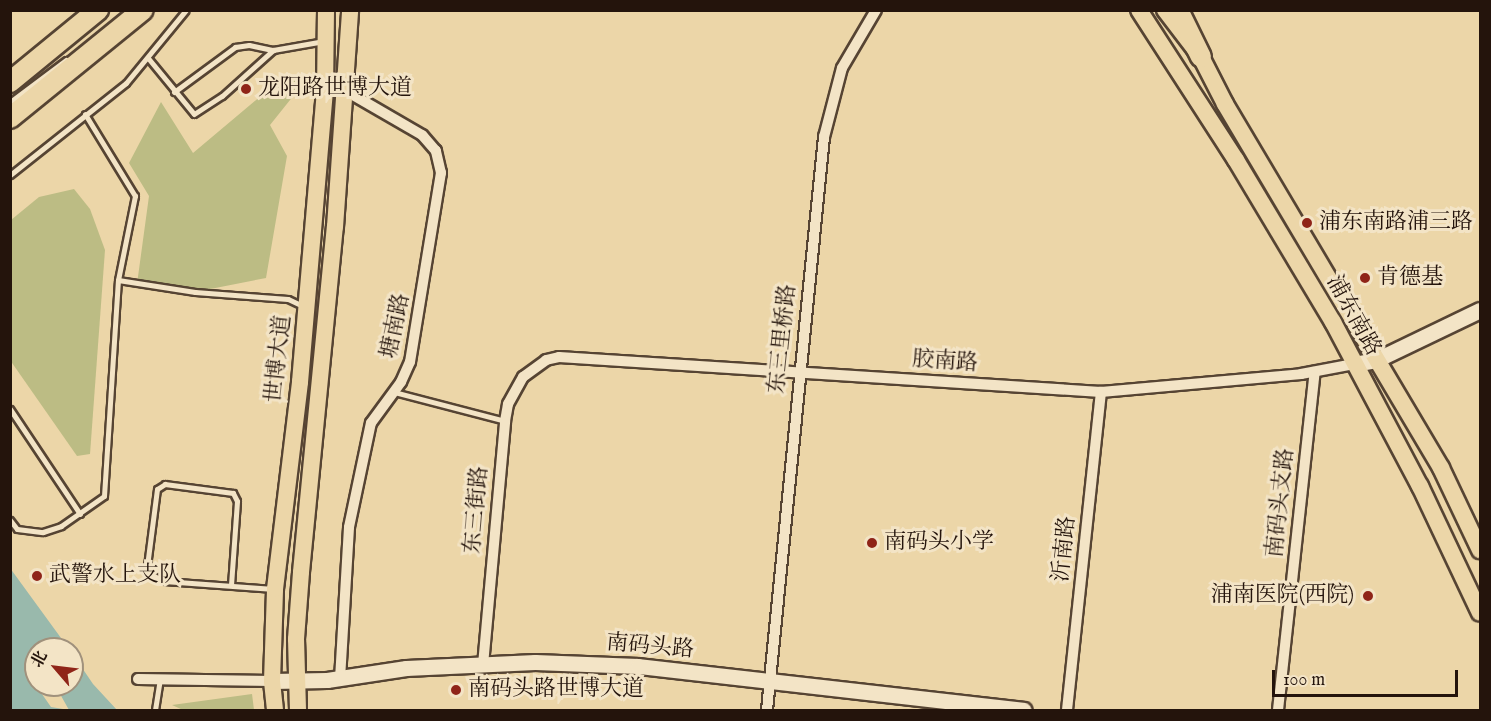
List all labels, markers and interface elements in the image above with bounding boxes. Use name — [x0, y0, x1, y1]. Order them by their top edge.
place label: 龙阳路世博大道 — [258, 76, 412, 102]
marker: 龙阳路世博大道 — [239, 82, 253, 96]
place label: 浦东南路浦三路 — [1319, 210, 1473, 236]
marker: 浦东南路浦三路 — [1300, 216, 1314, 230]
place label: 肯德基 — [1377, 265, 1443, 291]
street label: 浦东南路 — [1320, 271, 1386, 361]
marker: 肯德基 — [1358, 271, 1372, 285]
street label: 东三里桥路 — [764, 283, 802, 395]
street label: 塘南路 — [376, 291, 416, 361]
street label: 世博大道 — [261, 314, 297, 404]
street label: 胶南路 — [911, 347, 979, 377]
street label: 南码头支路 — [1262, 447, 1300, 559]
street label: 东三街路 — [460, 465, 494, 555]
street label: 沂南路 — [1048, 515, 1082, 583]
place label: 南码头小学 — [884, 530, 994, 556]
marker: 南码头小学 — [865, 536, 879, 550]
place label: 武警水上支队 — [49, 563, 181, 589]
marker: 武警水上支队 — [30, 569, 44, 583]
place label: 浦南医院(西院) — [1211, 583, 1354, 609]
marker: 浦南医院(西院) — [1359, 587, 1377, 605]
street label: 南码头路 — [605, 630, 695, 664]
north arrow — [24, 637, 84, 697]
text: 北 — [27, 648, 52, 671]
scale bar — [1275, 658, 1461, 696]
text: 100 m — [1283, 669, 1325, 692]
place label: 南码头路世博大道 — [468, 677, 644, 703]
marker: 南码头路世博大道 — [449, 683, 463, 697]

